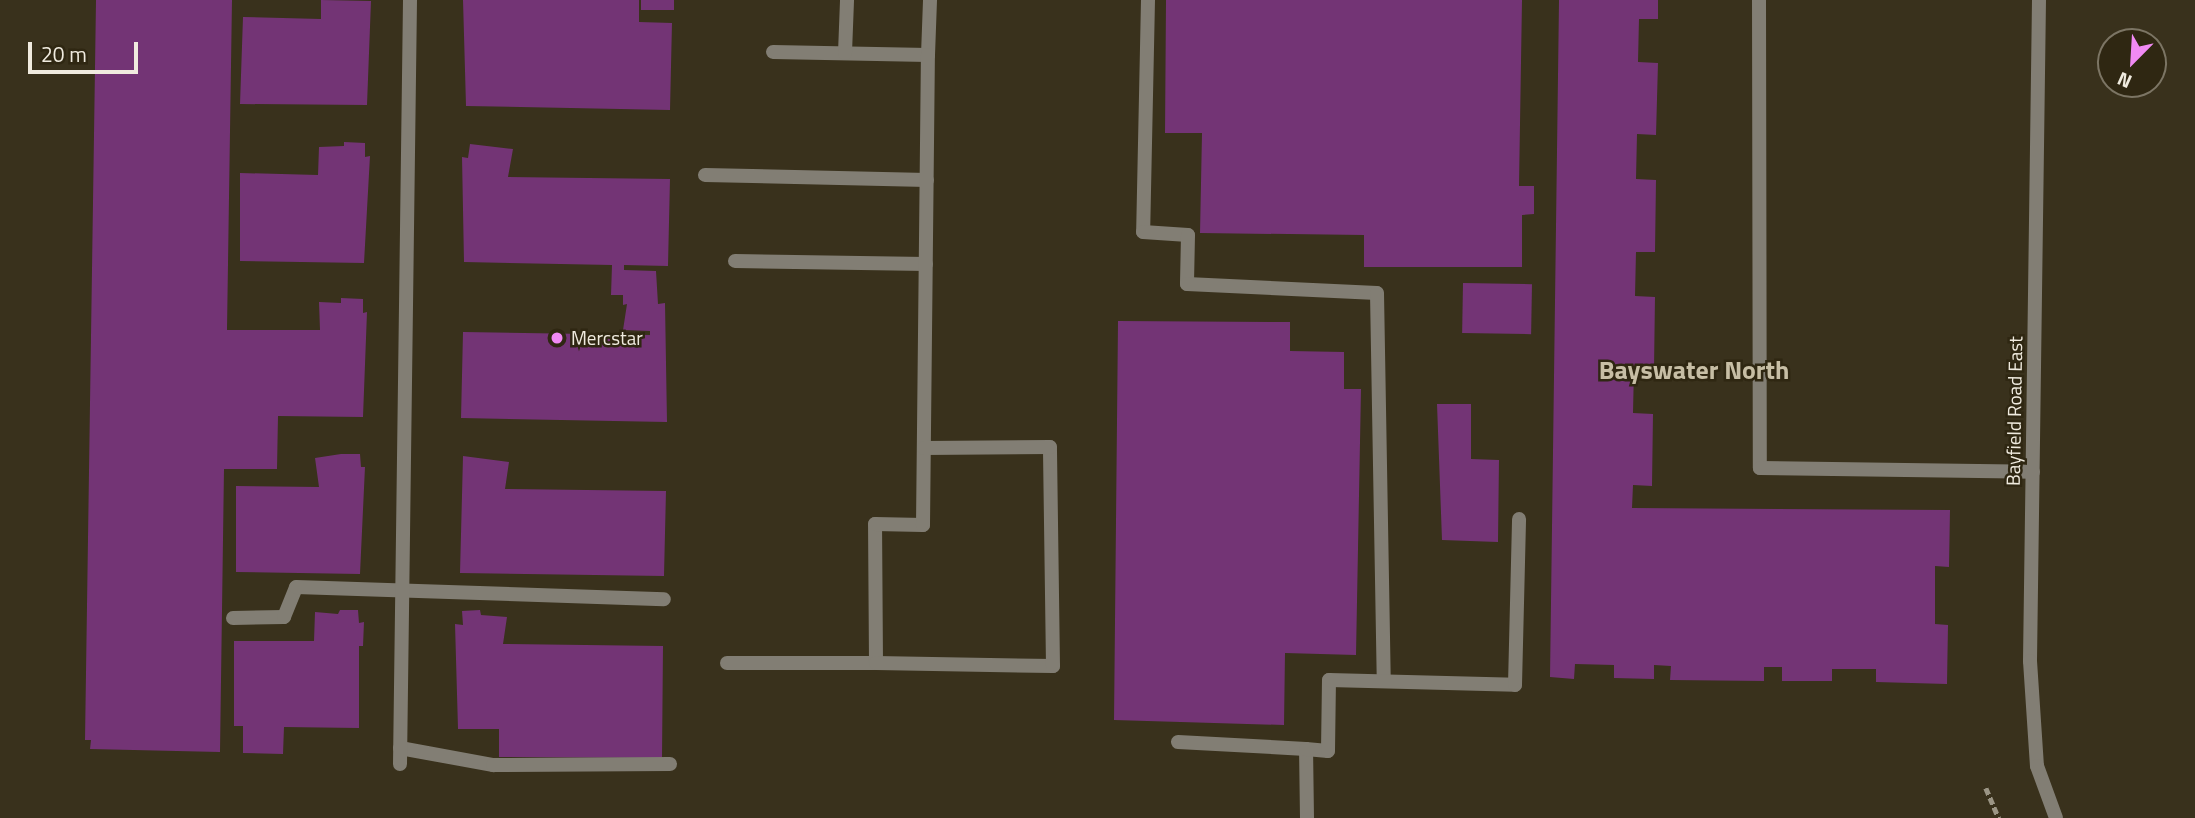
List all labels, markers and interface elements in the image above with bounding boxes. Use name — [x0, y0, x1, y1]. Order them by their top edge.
scale bar — [32, 28, 142, 72]
north arrow — [2097, 28, 2167, 98]
text: 20 m — [41, 38, 87, 70]
text: N — [2112, 65, 2136, 97]
place label: Mercstar — [571, 327, 643, 349]
marker: Mercstar — [549, 330, 565, 346]
street label: Bayfield Road East — [2001, 336, 2027, 486]
district label: Bayswater North — [1599, 354, 1789, 386]

